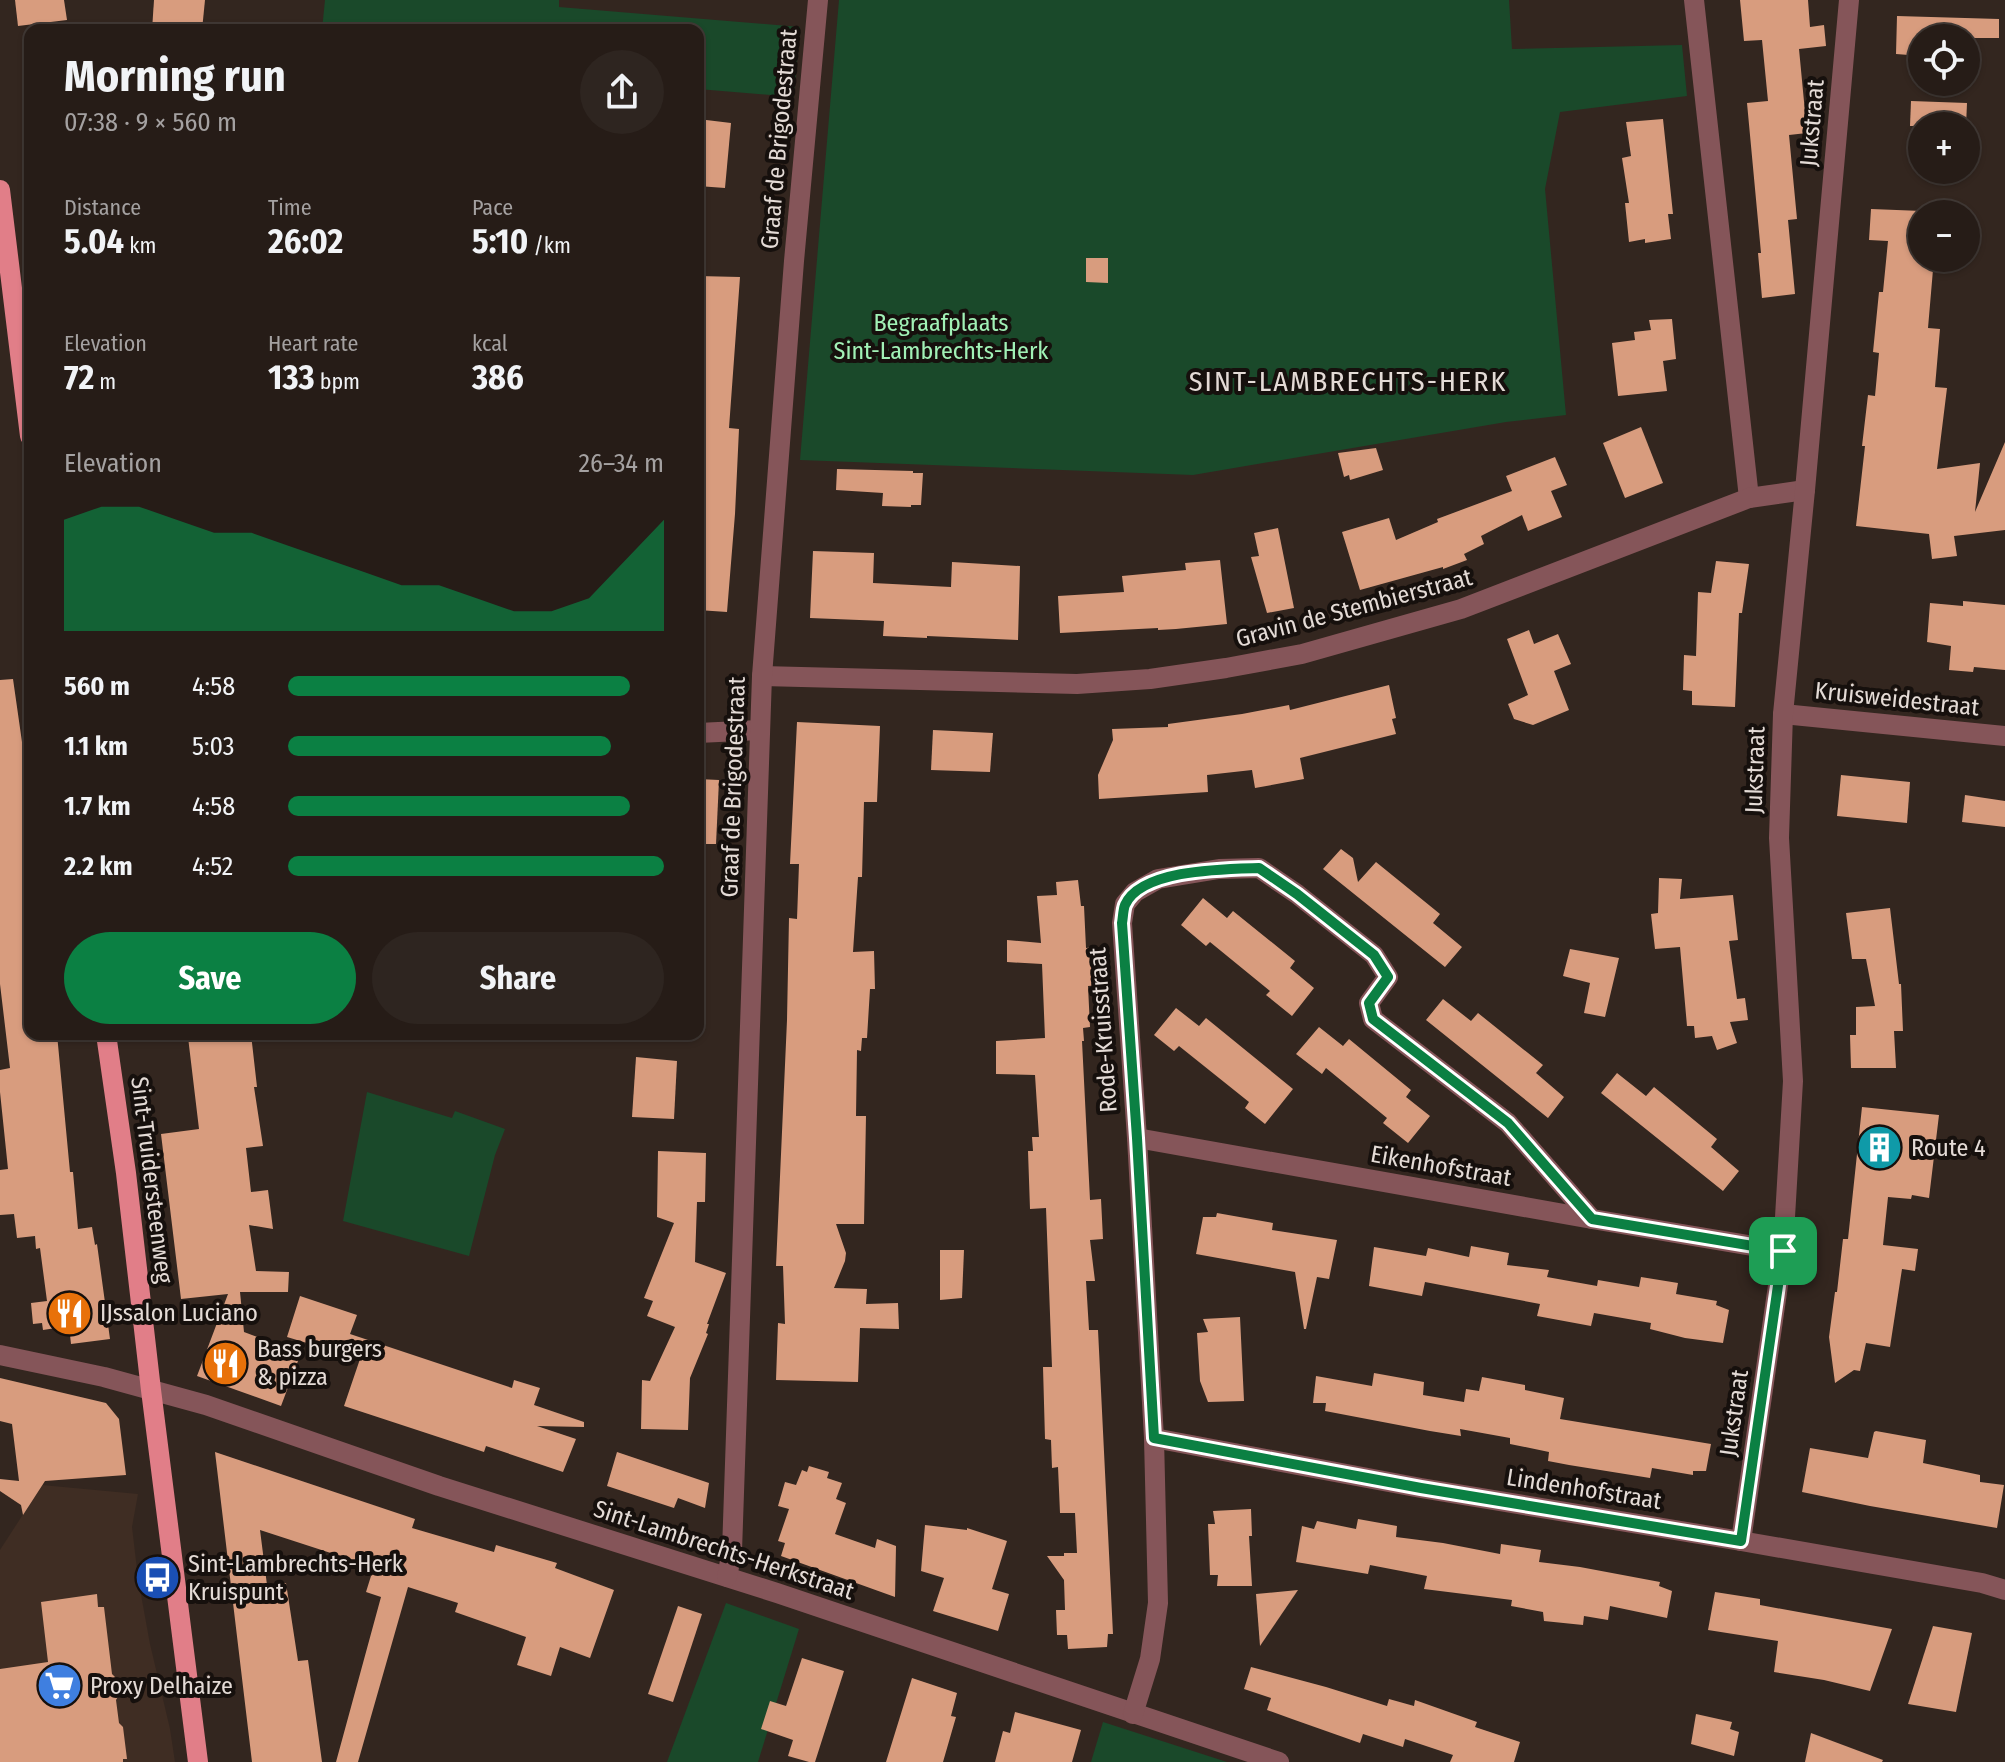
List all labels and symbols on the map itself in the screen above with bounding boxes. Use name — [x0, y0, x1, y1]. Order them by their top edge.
street label: Graaf de Brigodestraat — [755, 28, 803, 250]
street label: Jukstraat — [1794, 78, 1830, 168]
park label: Begraafplaats Sint-Lambrechts-Herk — [834, 309, 1049, 365]
district label: SINT-LAMBRECHTS-HERK — [1189, 365, 1507, 398]
street label: Gravin de Stembierstraat — [1233, 563, 1475, 653]
street label: Graaf de Brigodestraat — [715, 676, 751, 898]
street label: Kruisweidestraat — [1813, 676, 1981, 722]
street label: Jukstraat — [1739, 726, 1771, 814]
street label: Rode-Kruisstraat — [1083, 946, 1123, 1114]
street label: Sint-Truidersteenweg — [125, 1075, 179, 1286]
building icon: Route 4 — [1856, 1124, 1904, 1172]
place label: Route 4 — [1911, 1134, 1986, 1162]
street label: Eikenhofstraat — [1369, 1140, 1514, 1192]
pin — [1749, 1217, 1817, 1285]
restaurant icon: IJssalon Luciano — [45, 1289, 93, 1337]
place label: IJssalon Luciano — [100, 1299, 258, 1327]
place label: Bass burgers & pizza — [257, 1335, 382, 1391]
restaurant icon: Bass burgers & pizza — [202, 1339, 250, 1387]
street label: Jukstraat — [1714, 1368, 1754, 1458]
street label: Lindenhofstraat — [1505, 1463, 1663, 1515]
street label: Sint-Lambrechts-Herkstraat — [590, 1495, 858, 1605]
place label: Sint-Lambrechts-Herk Kruispunt — [188, 1550, 404, 1606]
bus stop icon: Sint-Lambrechts-Herk Kruispunt — [133, 1554, 181, 1602]
supermarket icon: Proxy Delhaize — [35, 1662, 83, 1710]
place label: Proxy Delhaize — [90, 1672, 233, 1700]

